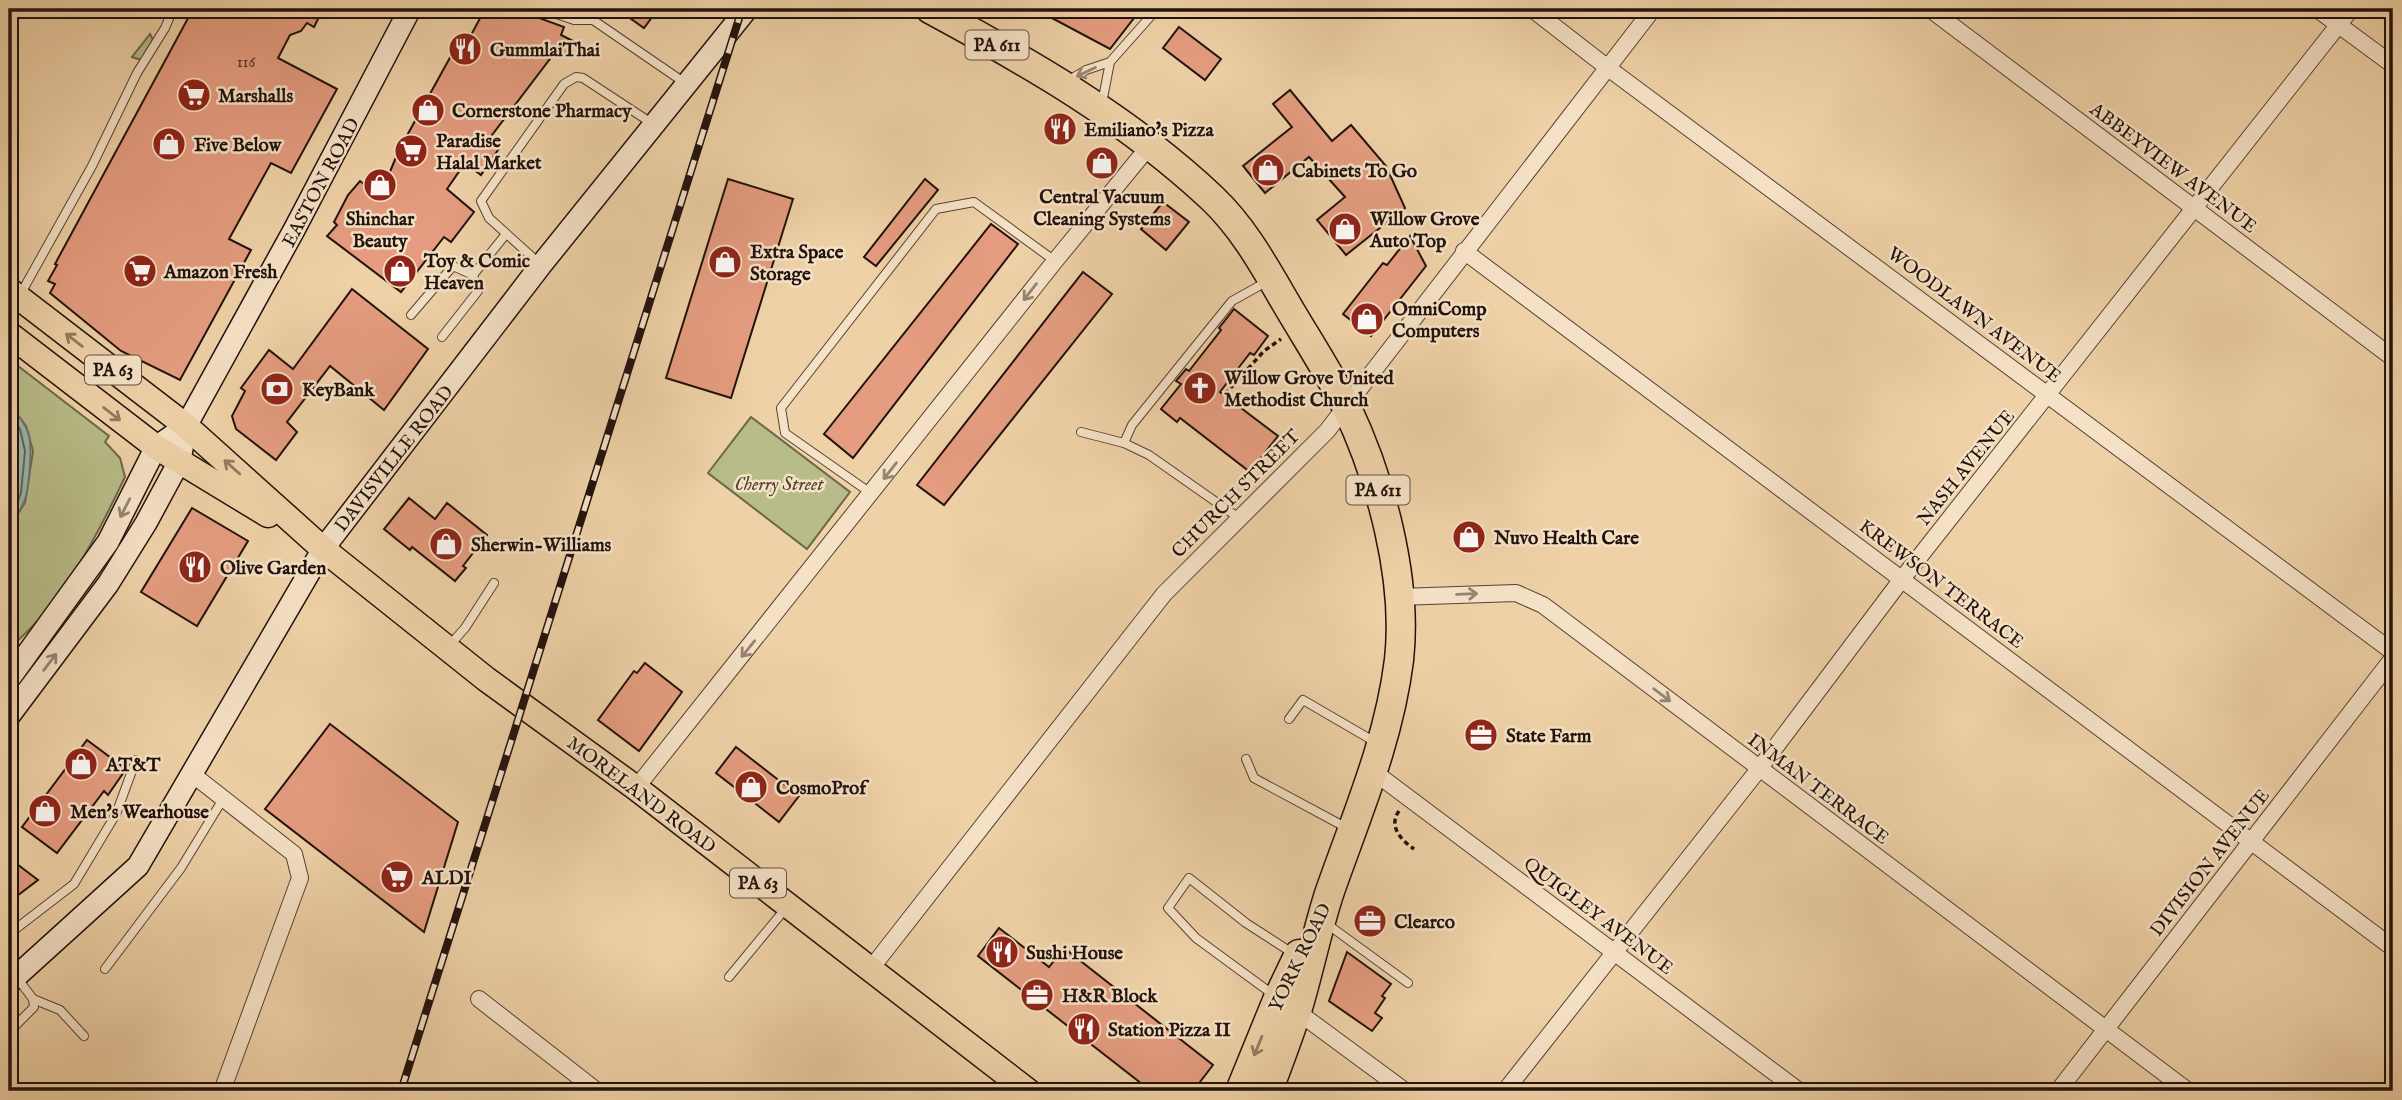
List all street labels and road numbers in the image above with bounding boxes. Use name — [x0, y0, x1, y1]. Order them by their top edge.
road number: PA 611 — [965, 31, 1028, 60]
street label: ABBEYVIEW AVENUE — [2084, 97, 2261, 239]
street label: EASTON ROAD — [278, 114, 366, 252]
street label: WOODLAWN AVENUE — [1882, 242, 2066, 389]
road number: PA 63 — [85, 356, 141, 384]
street label: DAVISVILLE ROAD — [330, 381, 459, 537]
street label: NASH AVENUE — [1912, 405, 2021, 531]
street label: CHURCH STREET — [1167, 425, 1306, 564]
road number: PA 611 — [1346, 476, 1410, 504]
street label: KREWSON TERRACE — [1854, 515, 2028, 654]
street label: INMAN TERRACE — [1742, 729, 1893, 851]
street label: MORELAND ROAD — [562, 732, 720, 859]
street label: DIVISION AVENUE — [2145, 785, 2276, 942]
street label: QUIGLEY AVENUE — [1518, 852, 1677, 981]
road number: PA 63 — [730, 868, 786, 898]
street label: YORK ROAD — [1264, 900, 1337, 1016]

